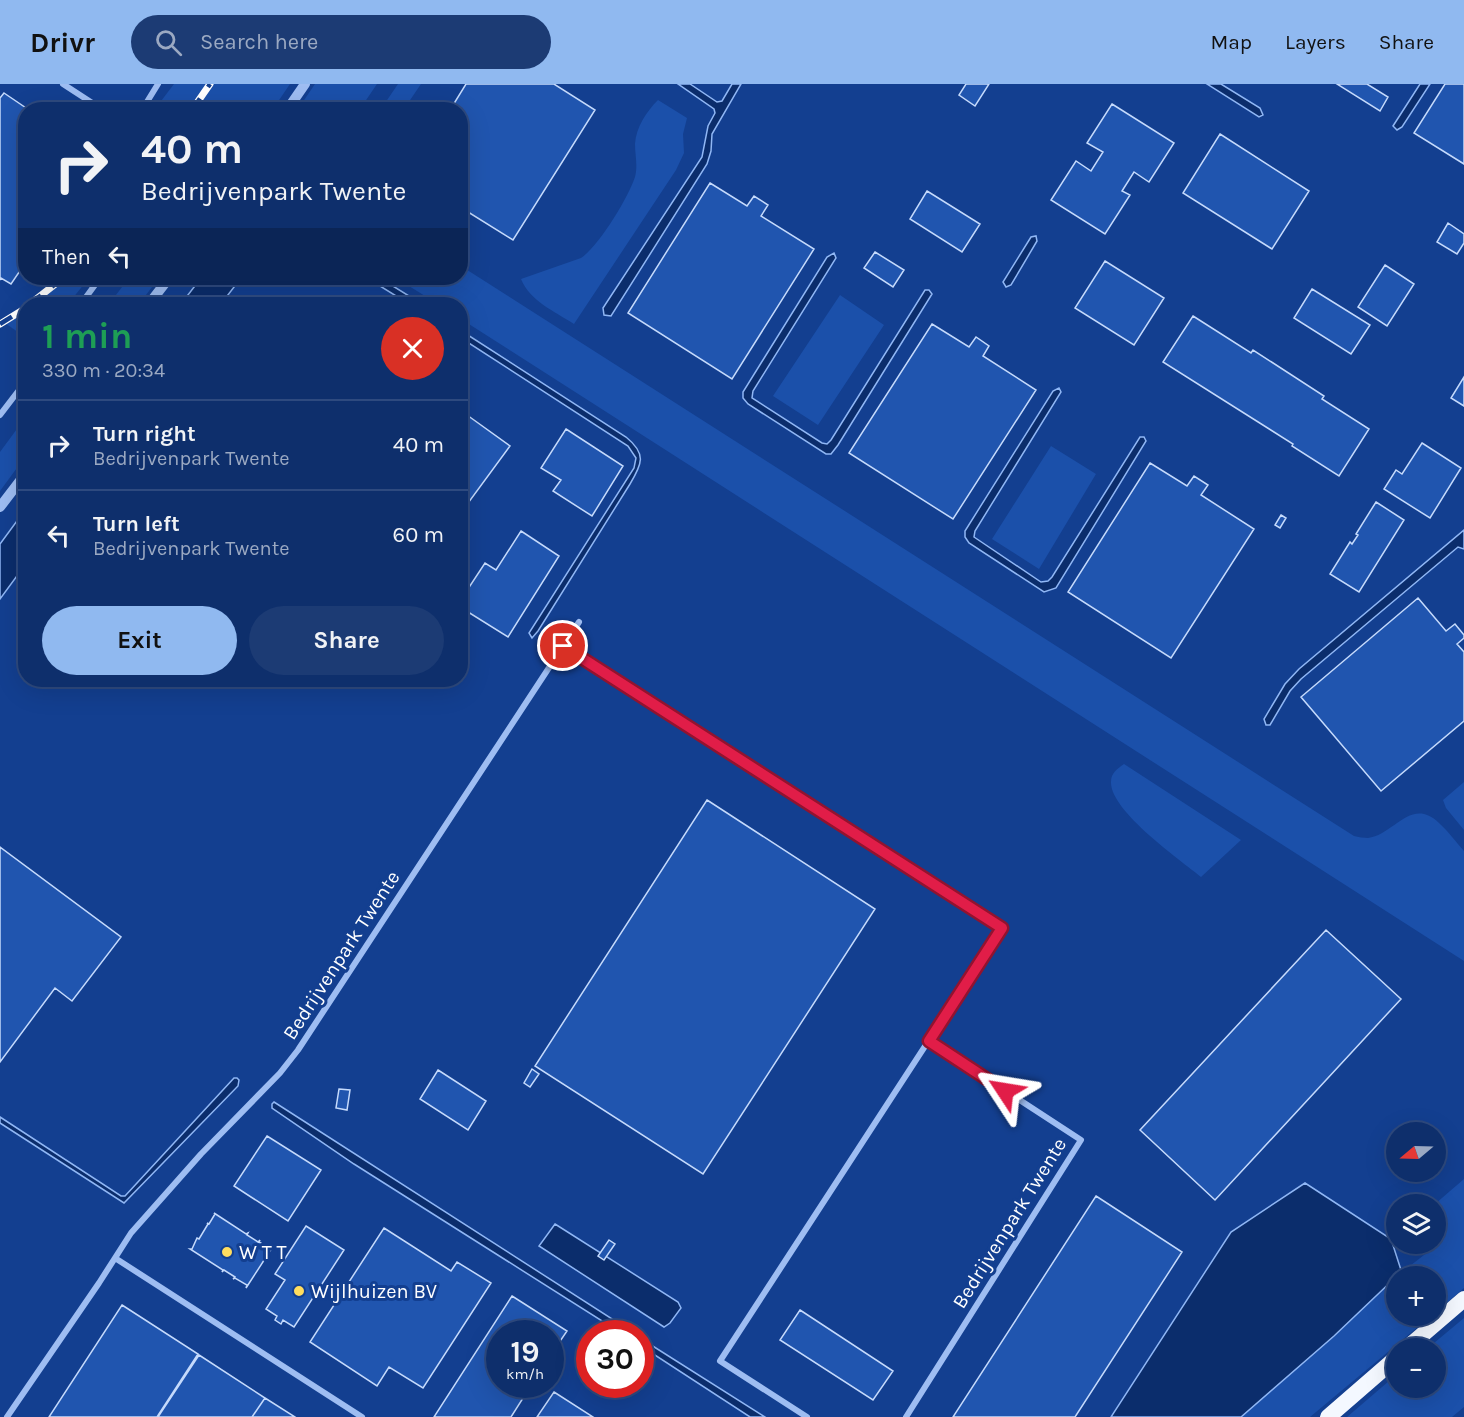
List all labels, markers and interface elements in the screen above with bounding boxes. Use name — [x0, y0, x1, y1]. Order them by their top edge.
search box — [131, 15, 551, 69]
text: Drivr — [30, 26, 95, 59]
icon: search — [152, 26, 185, 59]
text: Search here — [200, 29, 318, 55]
text: Map — [1210, 30, 1252, 54]
text: Layers — [1285, 30, 1346, 54]
text: Share — [1379, 30, 1434, 54]
text: 40 m — [141, 124, 243, 174]
icon: right — [42, 126, 120, 204]
text: Bedrijvenpark Twente — [141, 175, 406, 207]
icon: left — [103, 240, 136, 273]
text: Then — [42, 244, 91, 270]
text: 1 min — [42, 315, 132, 357]
button: close — [381, 317, 444, 380]
text: 330 m · 20:34 — [42, 359, 165, 382]
text: Turn right — [93, 421, 196, 447]
icon: right — [42, 429, 75, 462]
text: 40 m — [393, 432, 444, 458]
text: Bedrijvenpark Twente — [93, 447, 289, 470]
text: Turn left — [93, 511, 180, 537]
icon: left — [42, 519, 75, 552]
text: 60 m — [393, 522, 444, 548]
text: Bedrijvenpark Twente — [93, 537, 289, 560]
button: Exit — [42, 606, 237, 675]
button: Share — [249, 606, 444, 675]
pin — [537, 620, 588, 671]
icon: arrive — [546, 629, 579, 662]
street label: Bedrijvenpark Twente — [278, 867, 405, 1044]
position arrow — [973, 1059, 1037, 1123]
north arrow — [1386, 1122, 1446, 1182]
map controls — [1386, 1122, 1446, 1398]
street label: Bedrijvenpark Twente — [948, 1134, 1071, 1313]
button: layers — [1386, 1194, 1446, 1254]
place label: W T T — [239, 1241, 286, 1264]
marker: W T T — [220, 1245, 234, 1259]
button: + — [1386, 1266, 1446, 1326]
place label: Wijlhuizen BV — [311, 1280, 437, 1303]
marker: Wijlhuizen BV — [292, 1284, 306, 1298]
speed limit sign: 30 — [576, 1320, 654, 1398]
text: 19 — [510, 1334, 539, 1370]
button: − — [1386, 1338, 1446, 1398]
text: km/h — [506, 1365, 544, 1383]

